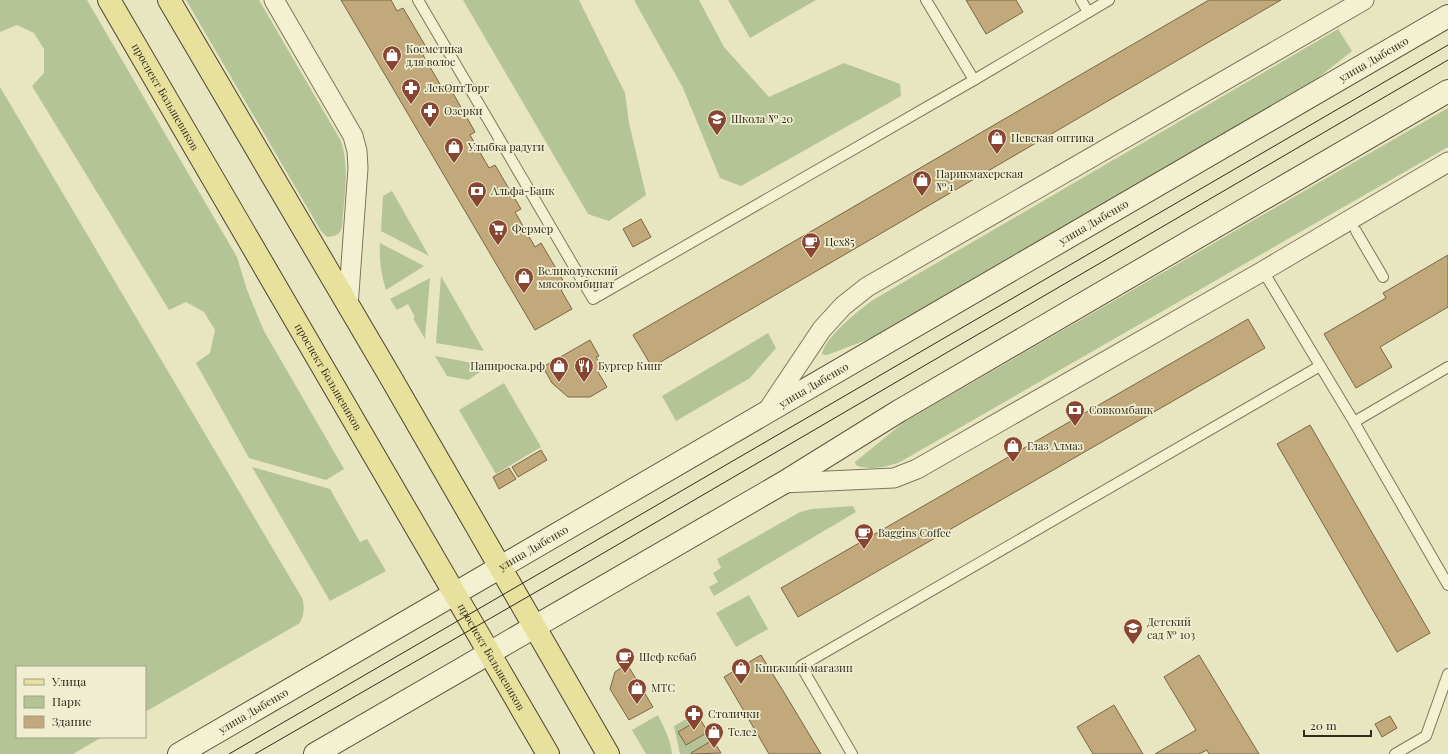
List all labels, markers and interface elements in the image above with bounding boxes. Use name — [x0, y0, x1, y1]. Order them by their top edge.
street label: улица Дыбенко — [1335, 33, 1411, 85]
street label: проспект Большевиков — [129, 40, 203, 153]
place label: Косметика для волос — [406, 41, 463, 69]
shop icon: Косметика для волос — [381, 44, 403, 72]
pharmacy icon: ЛекОптТорг — [400, 77, 422, 105]
place label: ЛекОптТорг — [424, 80, 489, 95]
pharmacy icon: Озерки — [419, 100, 441, 128]
place label: Озерки — [444, 103, 483, 118]
school or university icon: Школа № 20 — [706, 108, 728, 136]
place label: Школа № 20 — [731, 111, 794, 126]
shop icon: Невская оптика — [986, 127, 1008, 155]
place label: Невская оптика — [1011, 130, 1094, 145]
shop icon: Улыбка радуги — [443, 136, 465, 164]
place label: Улыбка радуги — [467, 139, 544, 154]
place label: Парикмахерская № 1 — [936, 166, 1023, 194]
shop icon: Парикмахерская № 1 — [911, 169, 933, 197]
bank icon: Альфа-Банк — [466, 180, 488, 208]
place label: Альфа-Банк — [490, 183, 555, 198]
street label: улица Дыбенко — [1055, 196, 1131, 248]
supermarket icon: Фермер — [487, 218, 509, 246]
place label: Фермер — [512, 221, 553, 236]
cafe icon: Цех85 — [800, 231, 822, 259]
place label: Цех85 — [825, 234, 855, 249]
place label: Великолукский мясокомбинат — [538, 263, 618, 291]
shop icon: Великолукский мясокомбинат — [513, 266, 535, 294]
street label: проспект Большевиков — [292, 320, 366, 433]
shop icon: Папироска.рф — [548, 355, 570, 383]
restaurant icon: Бургер Кинг — [573, 355, 595, 383]
place label: Папироска.рф — [470, 358, 545, 373]
place label: Бургер Кинг — [598, 358, 662, 373]
street label: улица Дыбенко — [775, 358, 851, 411]
bank icon: Совкомбанк — [1064, 399, 1086, 427]
place label: Совкомбанк — [1089, 402, 1154, 417]
shop icon: Глаз Алмаз — [1002, 435, 1024, 463]
place label: Глаз Алмаз — [1027, 438, 1083, 453]
street label: улица Дыбенко — [495, 521, 571, 574]
cafe icon: Baggins Coffee — [853, 522, 875, 550]
place label: Baggins Coffee — [878, 525, 952, 540]
street label: проспект Большевиков — [455, 600, 529, 713]
place label: Детский сад № 103 — [1147, 614, 1195, 642]
school or university icon: Детский сад № 103 — [1122, 617, 1144, 645]
cafe icon: Шеф кебаб — [614, 646, 636, 674]
place label: Шеф кебаб — [639, 649, 696, 664]
shop icon: Книжный магазин — [730, 657, 752, 685]
place label: Книжный магазин — [755, 660, 853, 675]
legend — [16, 666, 146, 738]
text: Улица — [51, 673, 86, 689]
shop icon: МТС — [626, 677, 648, 705]
place label: МТС — [651, 680, 675, 695]
street label: улица Дыбенко — [215, 684, 291, 737]
text: Парк — [52, 693, 81, 709]
pharmacy icon: Столички — [683, 703, 705, 731]
place label: Столички — [708, 706, 760, 721]
scale bar — [1304, 712, 1371, 738]
text: Здание — [52, 713, 92, 729]
text: 20 m — [1310, 717, 1337, 733]
shop icon: Теле2 — [703, 721, 725, 749]
place label: Теле2 — [728, 724, 757, 739]

